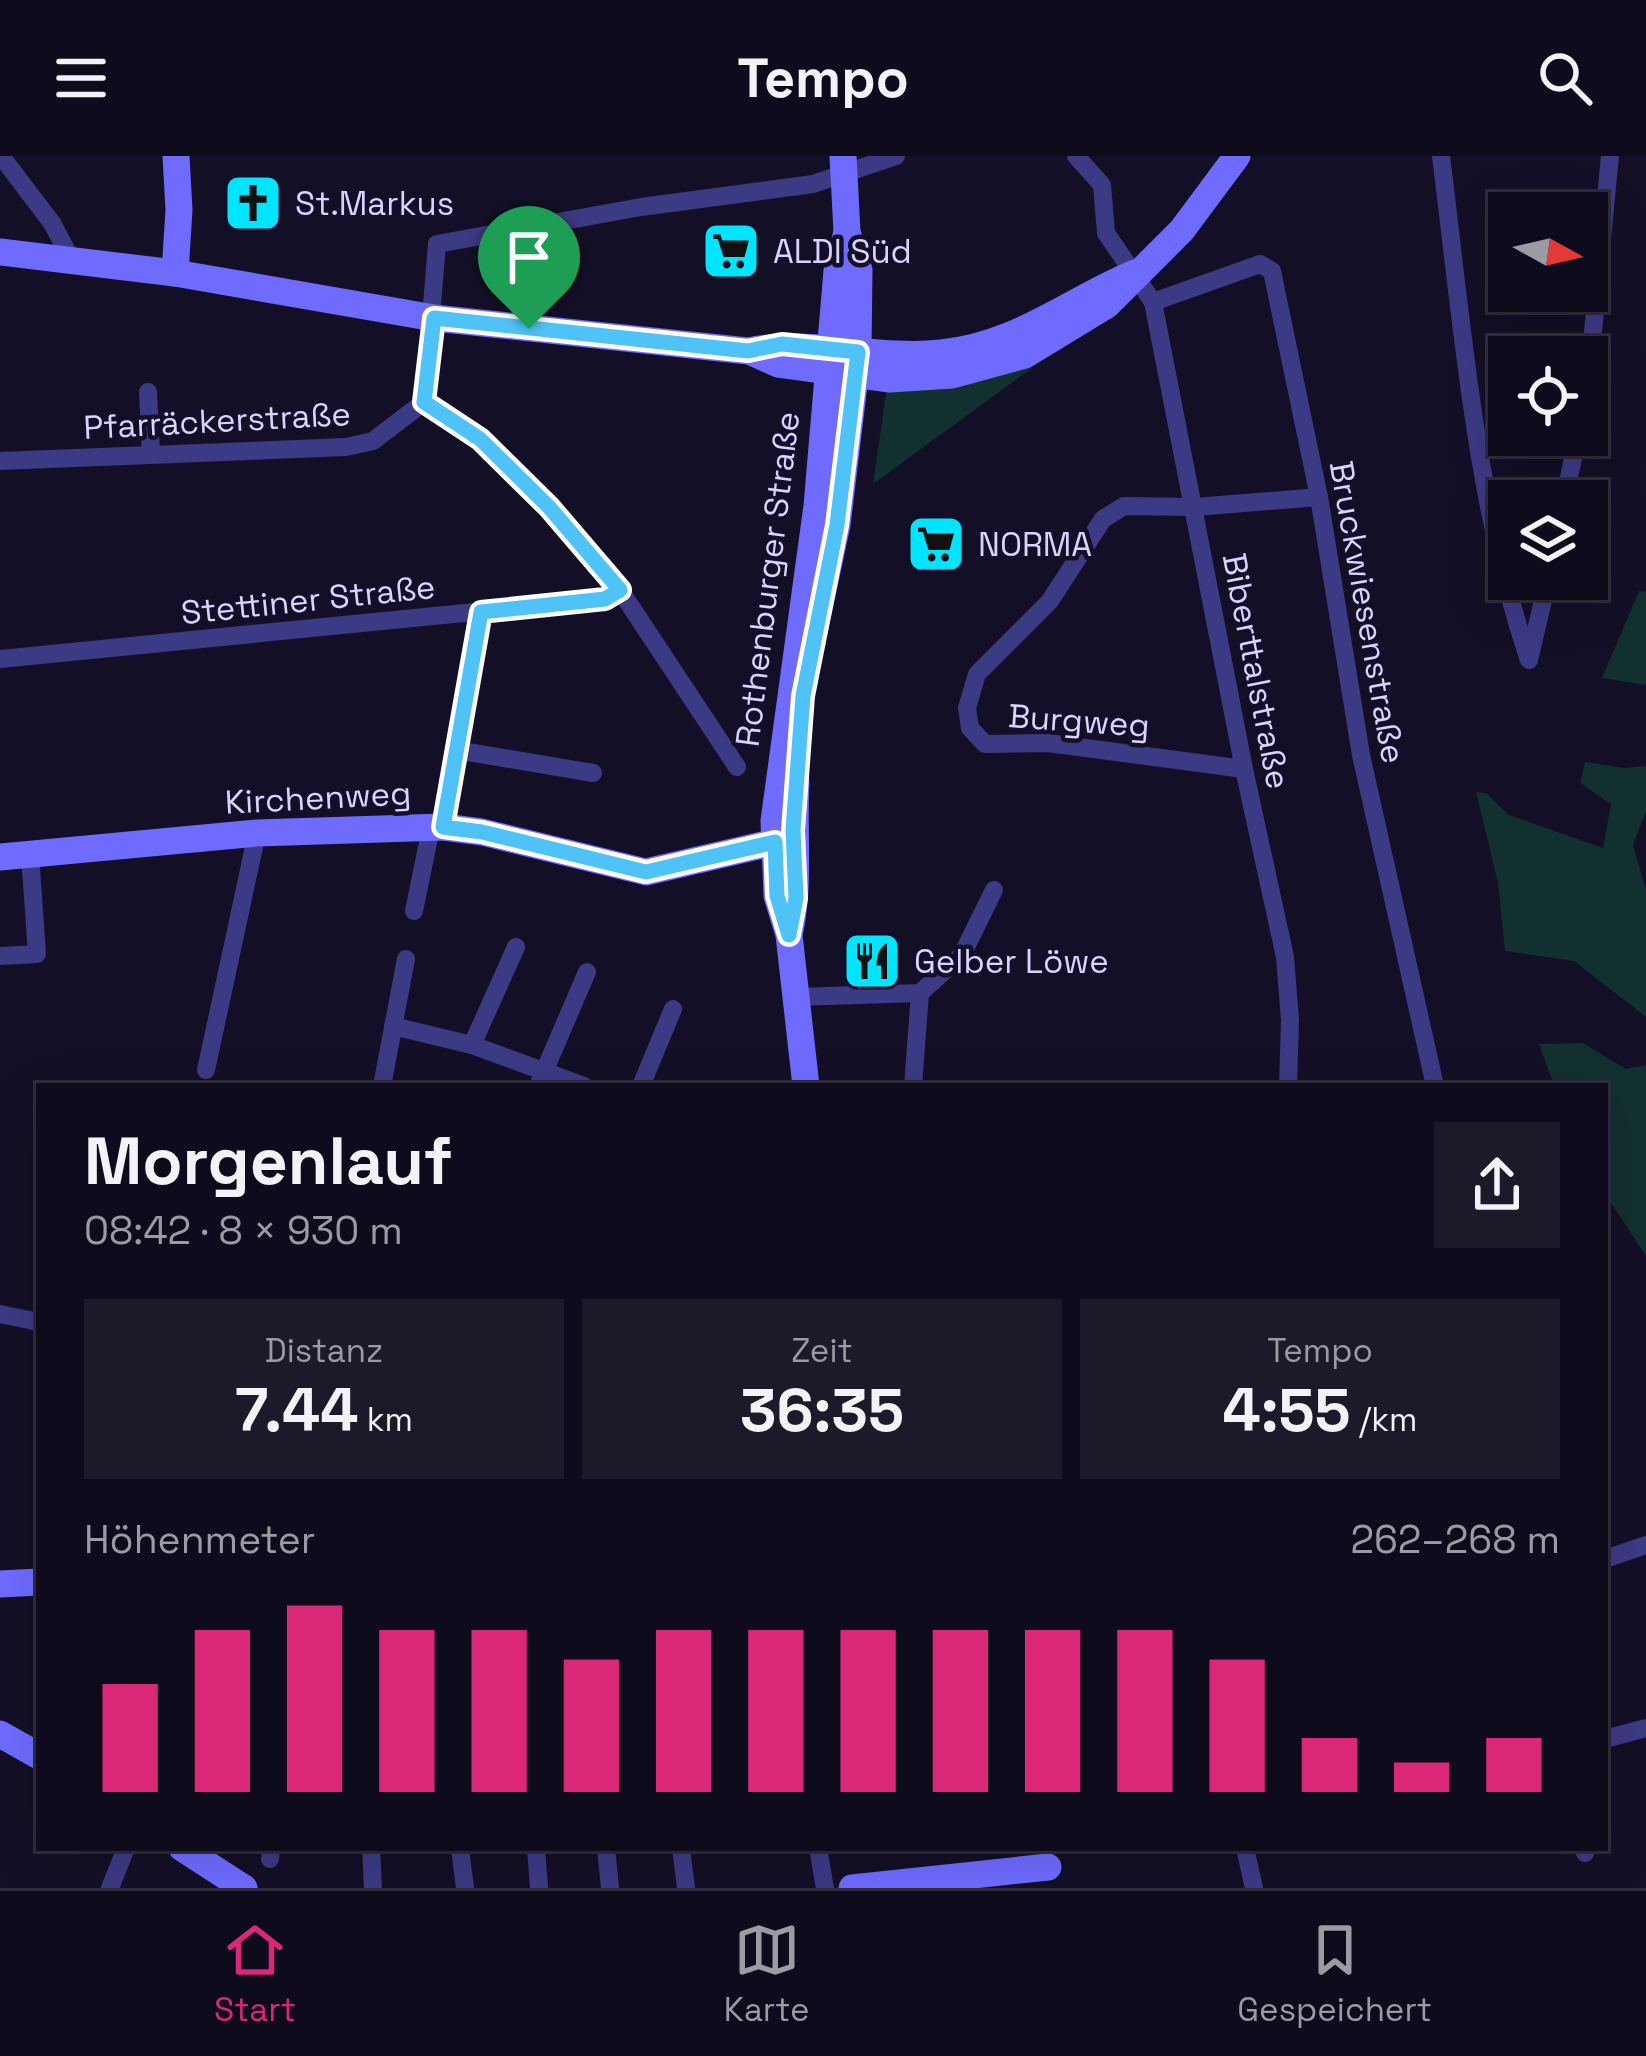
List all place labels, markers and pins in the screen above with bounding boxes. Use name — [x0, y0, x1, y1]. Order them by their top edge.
church icon: St.Markus — [222, 172, 284, 234]
place label: St.Markus — [295, 183, 454, 225]
pin — [478, 206, 580, 329]
supermarket icon: ALDI Süd — [700, 220, 762, 282]
place label: ALDI Süd — [773, 231, 912, 273]
supermarket icon: NORMA — [905, 513, 967, 575]
place label: NORMA — [978, 524, 1092, 566]
restaurant icon: Gelber Löwe — [841, 930, 903, 992]
place label: Gelber Löwe — [914, 941, 1109, 983]

